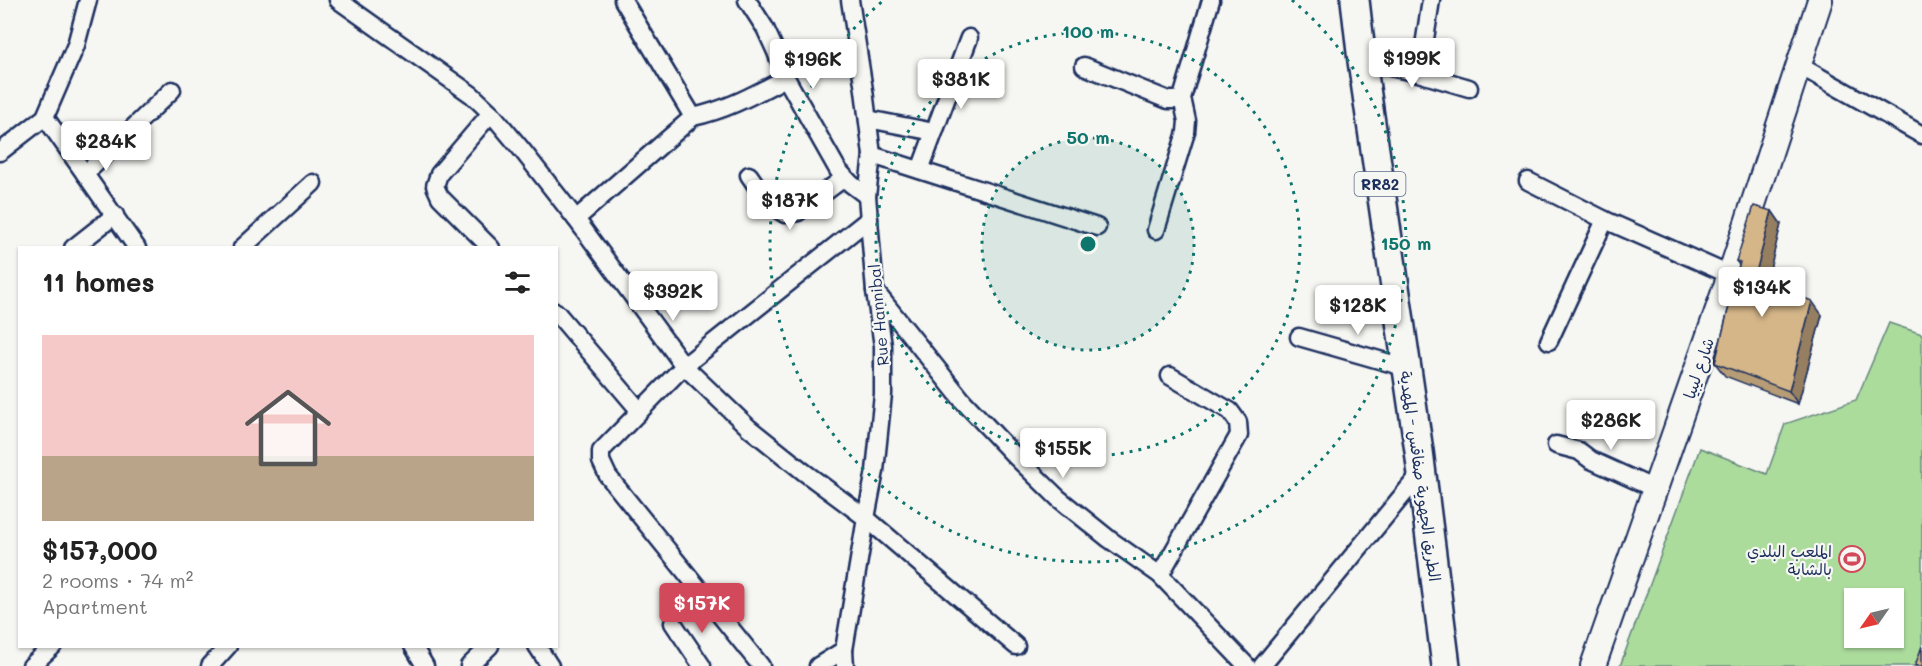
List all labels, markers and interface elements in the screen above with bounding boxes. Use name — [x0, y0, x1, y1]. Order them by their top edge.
text: 100 m — [1062, 19, 1114, 43]
pin: $199K — [1370, 38, 1454, 89]
pin: $196K — [771, 39, 855, 90]
text: $199K — [1383, 44, 1441, 70]
text: $196K — [784, 45, 842, 71]
pin: $381K — [919, 59, 1003, 110]
text: $381K — [932, 65, 990, 91]
pin: $284K — [64, 121, 148, 172]
text: 50 m — [1067, 125, 1109, 149]
text: $284K — [75, 127, 137, 153]
road number: RR82 — [1354, 172, 1406, 196]
pin: $187K — [748, 180, 832, 231]
text: $187K — [761, 186, 819, 212]
text: 150 m — [1381, 231, 1431, 255]
centre of rings — [1078, 234, 1098, 254]
street label: Rue Hannibal — [863, 263, 893, 367]
text: 11 homes — [42, 265, 155, 299]
icon: filters — [501, 266, 534, 299]
pin: $134K — [1720, 267, 1804, 318]
pin: $392K — [631, 271, 715, 322]
text: $134K — [1732, 273, 1792, 299]
text: $392K — [643, 277, 703, 303]
pin: $128K — [1316, 285, 1400, 336]
text: $128K — [1329, 291, 1387, 317]
street label: شارع ليبيا — [1678, 335, 1720, 402]
street label: الطريق الجهوية صفاقس - المهدية — [1395, 369, 1446, 583]
icon: home — [234, 374, 342, 482]
pin: $286K — [1569, 400, 1653, 451]
text: $286K — [1580, 406, 1642, 432]
pin: $155K — [1021, 428, 1105, 479]
text: $155K — [1034, 434, 1092, 460]
text: $157,000 — [42, 533, 157, 567]
place label: الملعب البلدي بالشابة — [1747, 540, 1832, 579]
sports icon: الملعب البلدي بالشابة — [1837, 544, 1867, 574]
text: 2 rooms · 74 m² — [42, 567, 193, 593]
pin: $157K — [660, 583, 744, 634]
north arrow — [1844, 588, 1904, 648]
map controls — [1844, 588, 1904, 648]
text: $157K — [673, 589, 731, 615]
text: Apartment — [42, 593, 148, 619]

